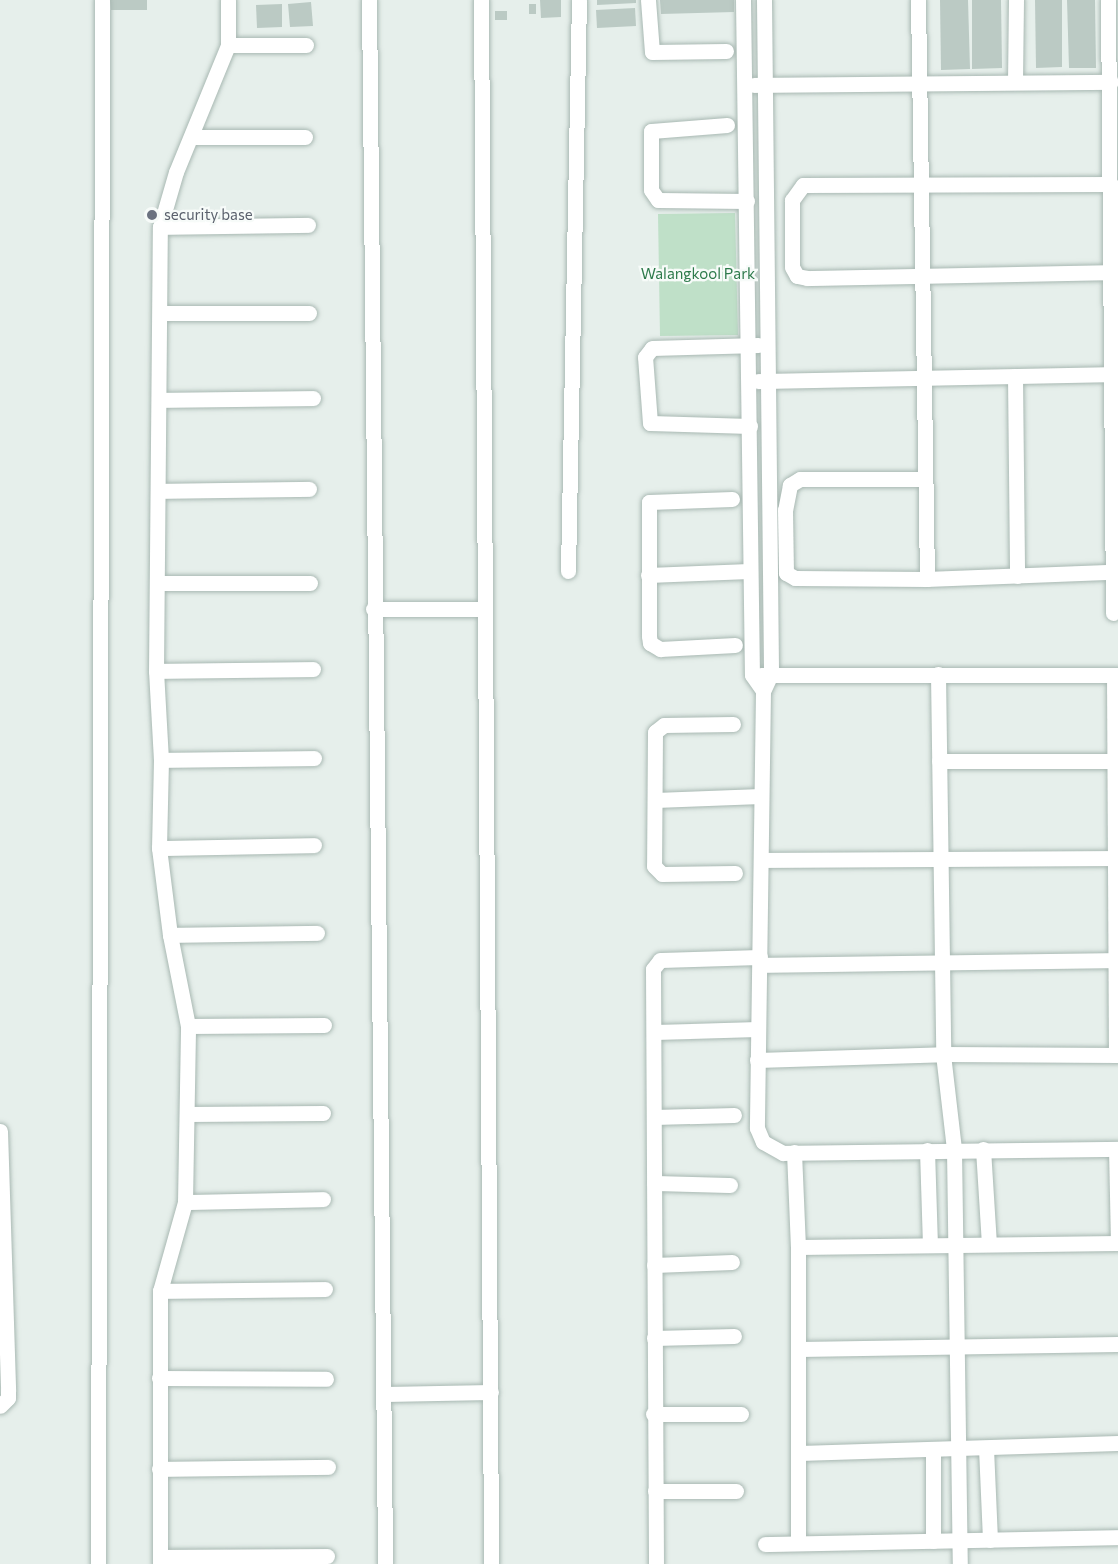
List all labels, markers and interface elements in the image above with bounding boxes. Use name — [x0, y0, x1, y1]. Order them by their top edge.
place label: security base — [164, 206, 253, 224]
marker: security base — [145, 208, 159, 222]
park label: Walangkool Park — [641, 265, 755, 283]

